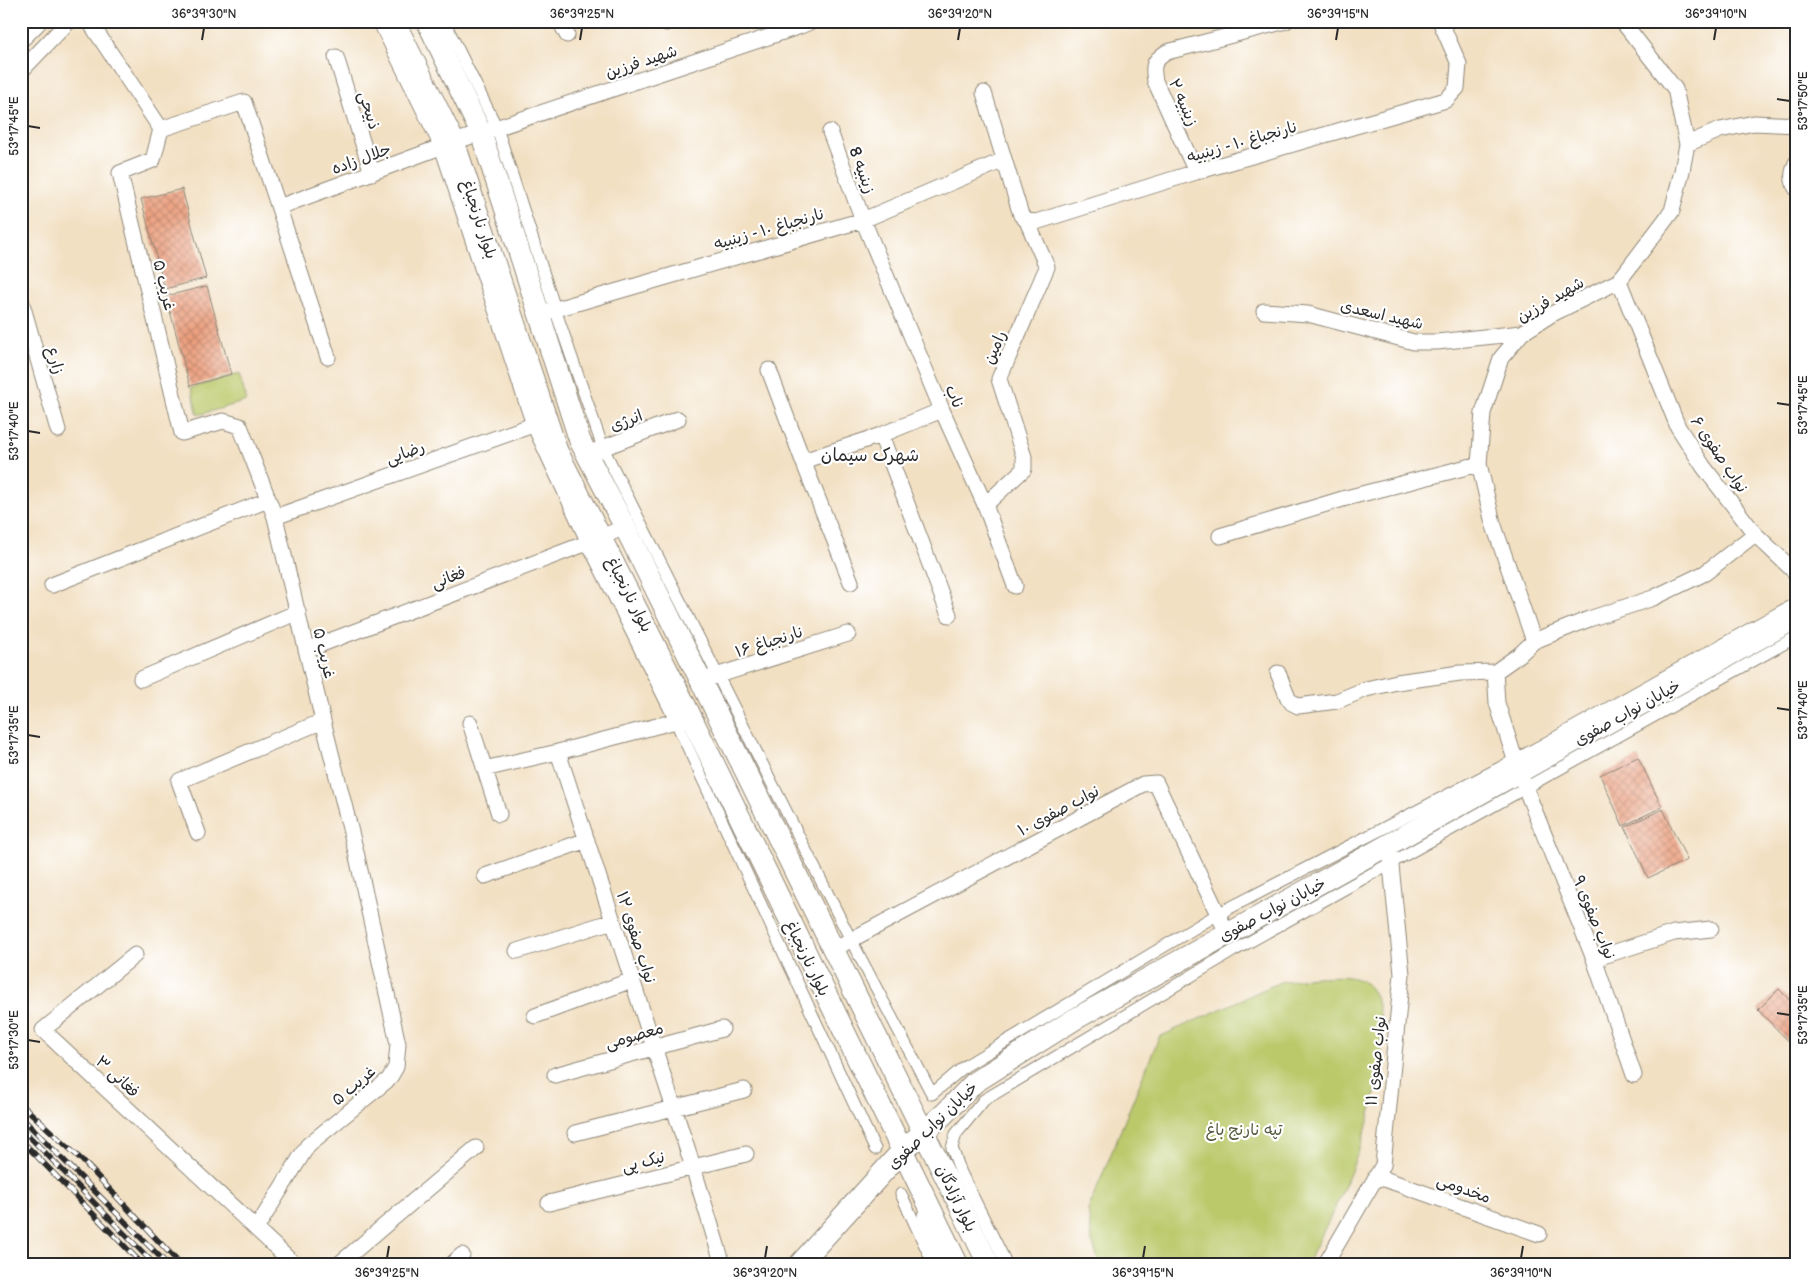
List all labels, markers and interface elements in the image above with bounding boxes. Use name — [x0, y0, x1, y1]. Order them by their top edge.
text: 36°39'30"N — [172, 7, 236, 22]
text: 36°39'25"N — [550, 7, 614, 22]
text: 36°39'20"N — [928, 7, 992, 22]
text: 36°39'15"N — [1307, 7, 1369, 22]
text: 36°39'10"N — [1685, 7, 1747, 22]
street label: شهید فرزین — [603, 42, 680, 83]
text: 53°17'50"E — [1796, 71, 1811, 131]
street label: زینبیه ۲ — [1164, 76, 1201, 129]
street label: ذبیحی — [354, 89, 383, 132]
text: 53°17'45"E — [7, 96, 22, 156]
street label: نارنجباغ ۱۰ - زینبیه — [1185, 118, 1300, 168]
street label: جلال زاده — [329, 140, 394, 179]
street label: زینبیه 8 — [844, 145, 879, 196]
street label: بلوار نارنجباغ — [456, 177, 500, 262]
street label: نارنجباغ ۱۰ - زینبیه — [712, 205, 827, 255]
street label: غریب ۵ — [148, 258, 179, 313]
street label: شهید فرزین — [1514, 273, 1588, 327]
street label: شهید اسعدی — [1338, 297, 1425, 334]
street label: رامین — [980, 328, 1011, 367]
street label: زارع — [41, 344, 68, 377]
text: 53°17'45"E — [1796, 375, 1811, 435]
street label: ناب — [940, 382, 967, 411]
text: 53°17'40"E — [7, 401, 22, 461]
street label: انرژی — [608, 407, 646, 436]
street label: نواب صفوی ۶ — [1686, 413, 1751, 497]
street label: رضایی — [384, 438, 427, 469]
district label: شهرک سیمان — [821, 445, 919, 466]
street label: بلوار نارنجباغ — [601, 554, 656, 636]
street label: فغانی — [429, 563, 468, 594]
street label: نارنجباغ ۱۶ — [733, 622, 806, 663]
street label: غریب ۵ — [308, 626, 339, 681]
street label: خیابان نواب صفوی — [1571, 676, 1684, 750]
text: 53°17'40"E — [1796, 680, 1811, 740]
text: 53°17'35"E — [7, 705, 22, 765]
street label: نواب صفوی ۱۰ — [1015, 782, 1103, 841]
street label: نواب صفوی ۹ — [1568, 873, 1619, 962]
street label: خیابان نواب صفوی — [1216, 874, 1329, 946]
street label: نواب صفوی ۱۲ — [612, 889, 659, 986]
street label: بلوار نارنجباغ — [779, 918, 833, 1000]
text: 53°17'35"E — [1796, 985, 1811, 1045]
text: 53°17'30"E — [7, 1010, 22, 1070]
street label: نواب صفوی ۱۱ — [1362, 1015, 1391, 1107]
street label: معصومی — [603, 1019, 666, 1054]
street label: فغانی ۳ — [91, 1052, 143, 1102]
street label: غریب ۵ — [328, 1062, 380, 1110]
street label: خیابان نواب صفوی — [884, 1078, 982, 1174]
park label: تپه نارنج باغ — [1206, 1121, 1283, 1141]
street label: نیک پی — [620, 1148, 667, 1177]
street label: بلوار آزادگان — [931, 1162, 981, 1235]
street label: مخدومی — [1434, 1171, 1493, 1208]
text: 36°39'25"N — [355, 1266, 419, 1281]
text: 36°39'20"N — [733, 1266, 797, 1281]
text: 36°39'15"N — [1112, 1266, 1174, 1281]
text: 36°39'10"N — [1490, 1266, 1552, 1281]

